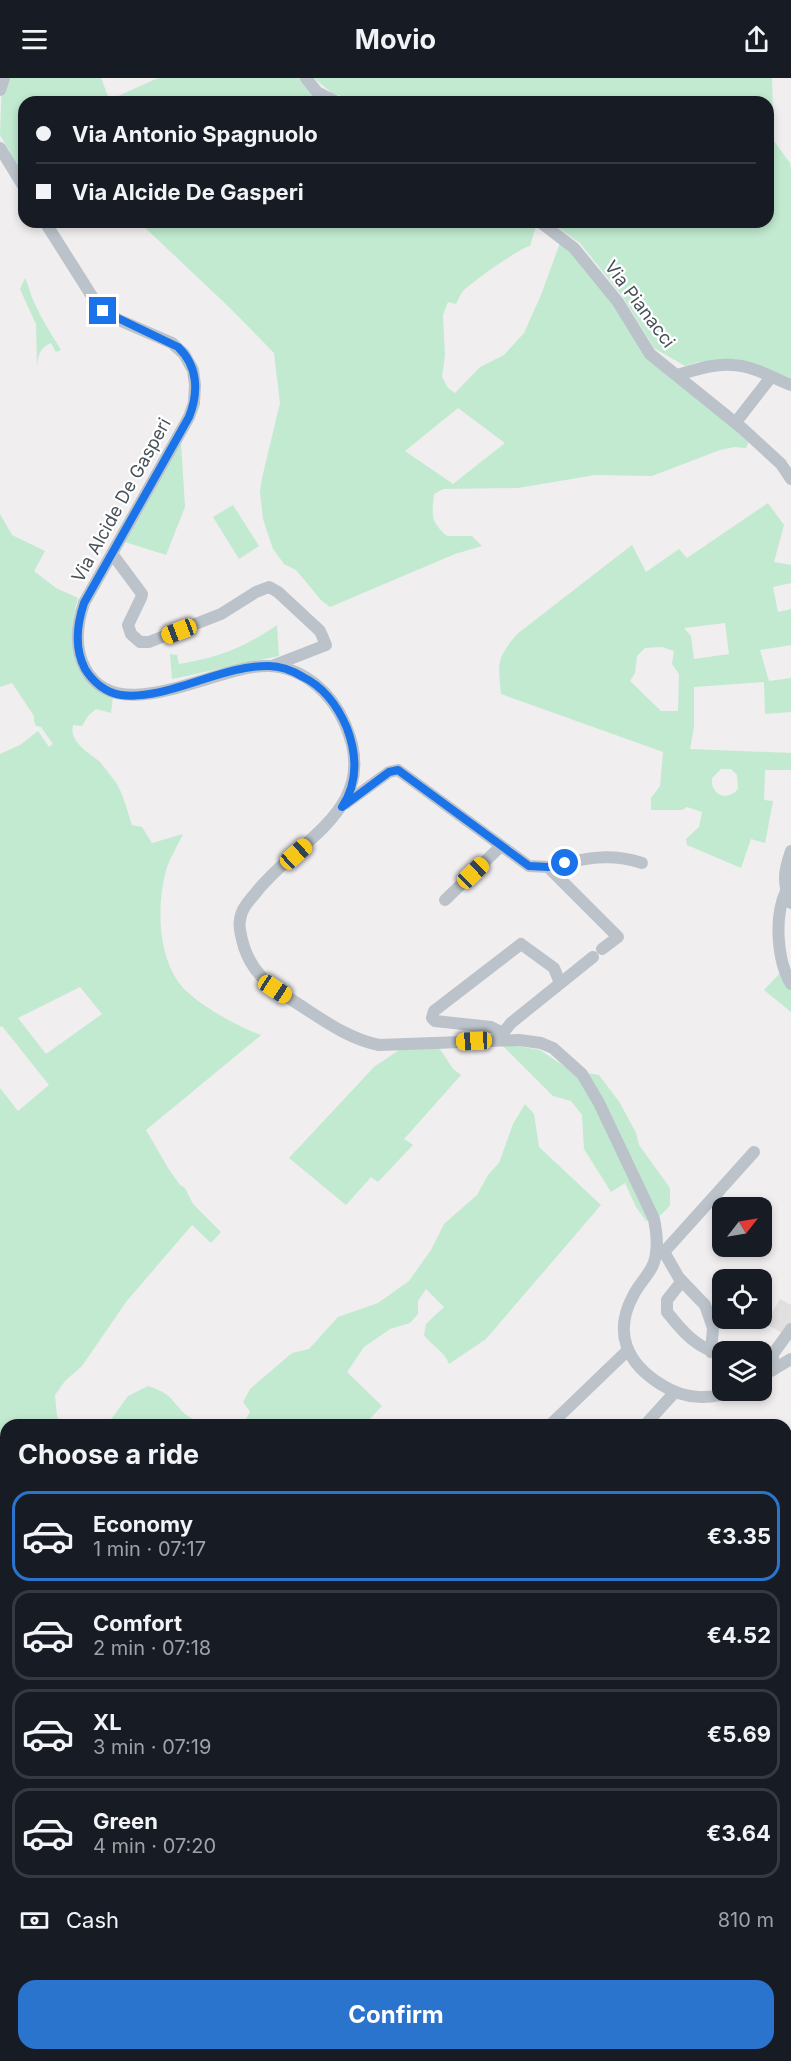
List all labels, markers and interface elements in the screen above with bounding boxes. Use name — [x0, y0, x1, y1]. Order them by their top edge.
icon: menu — [18, 23, 51, 56]
text: Movio — [355, 23, 436, 56]
icon: share — [740, 23, 773, 56]
text: Via Antonio Spagnuolo — [72, 121, 318, 147]
text: Via Alcide De Gasperi — [72, 179, 304, 205]
street label: Via Pianacci — [600, 256, 680, 352]
route end — [89, 297, 116, 324]
street label: Via Alcide De Gasperi — [67, 414, 175, 586]
car — [159, 616, 199, 646]
car — [277, 835, 315, 873]
route start — [551, 849, 578, 876]
car — [454, 854, 492, 892]
car — [255, 972, 295, 1006]
car — [456, 1031, 492, 1051]
north arrow — [712, 1197, 772, 1257]
map controls — [712, 1197, 772, 1401]
button: locate — [712, 1269, 772, 1329]
button: layers — [712, 1341, 772, 1401]
text: Choose a ride — [18, 1438, 199, 1471]
icon: car — [21, 1509, 75, 1563]
text: Economy — [93, 1511, 193, 1537]
text: €3.35 — [707, 1523, 771, 1549]
text: 1 min · 07:17 — [93, 1537, 206, 1561]
icon: car — [21, 1608, 75, 1662]
text: Comfort — [93, 1610, 182, 1636]
text: €4.52 — [707, 1622, 771, 1648]
text: 2 min · 07:18 — [93, 1636, 211, 1660]
icon: car — [21, 1707, 75, 1761]
text: XL — [93, 1709, 122, 1735]
text: €5.69 — [707, 1721, 771, 1747]
text: 3 min · 07:19 — [93, 1735, 211, 1759]
icon: car — [21, 1806, 75, 1860]
text: Green — [93, 1808, 158, 1834]
text: €3.64 — [706, 1820, 771, 1846]
text: 4 min · 07:20 — [93, 1834, 216, 1858]
icon: cash — [18, 1904, 51, 1937]
text: Cash — [66, 1907, 119, 1933]
text: 810 m — [718, 1908, 774, 1932]
button: Confirm — [18, 1980, 774, 2049]

